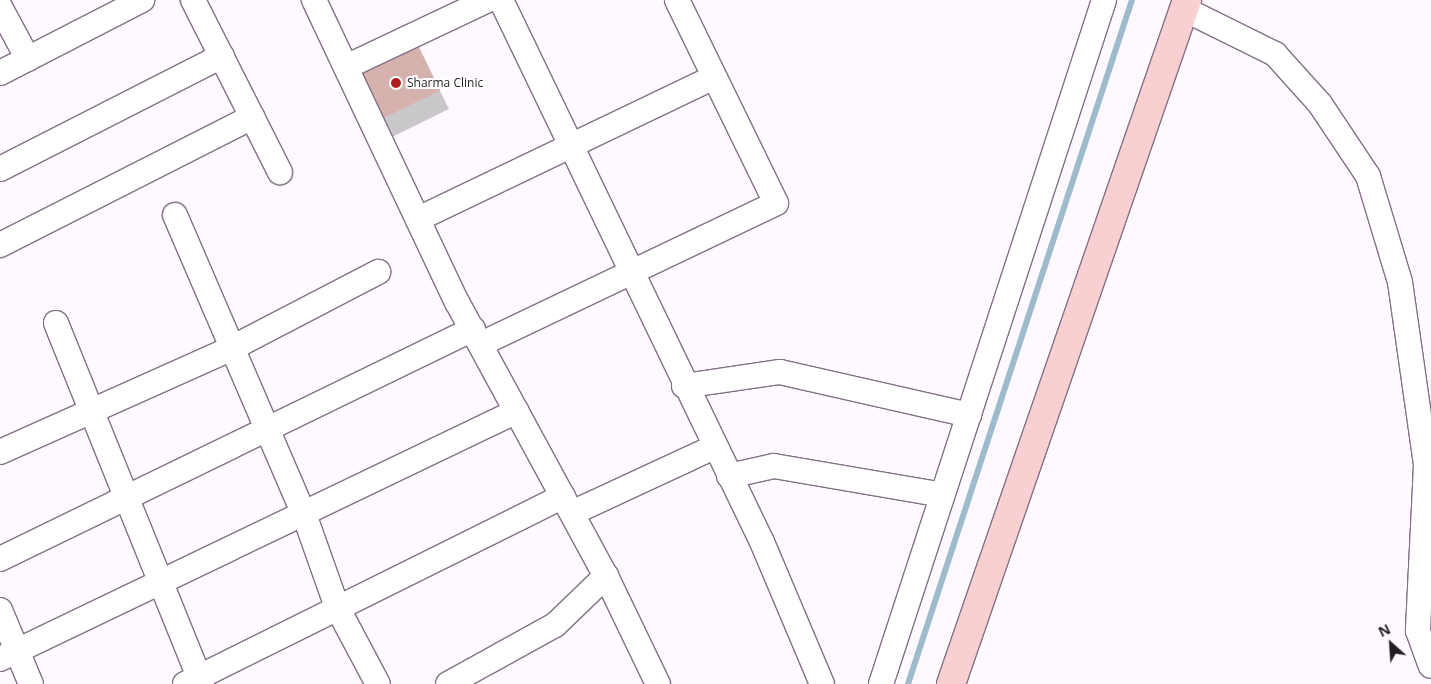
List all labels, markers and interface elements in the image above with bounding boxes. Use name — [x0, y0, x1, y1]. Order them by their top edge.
marker: Sharma Clinic — [389, 76, 403, 90]
place label: Sharma Clinic — [407, 76, 483, 90]
north arrow — [1366, 619, 1416, 669]
text: N — [1375, 619, 1393, 641]

